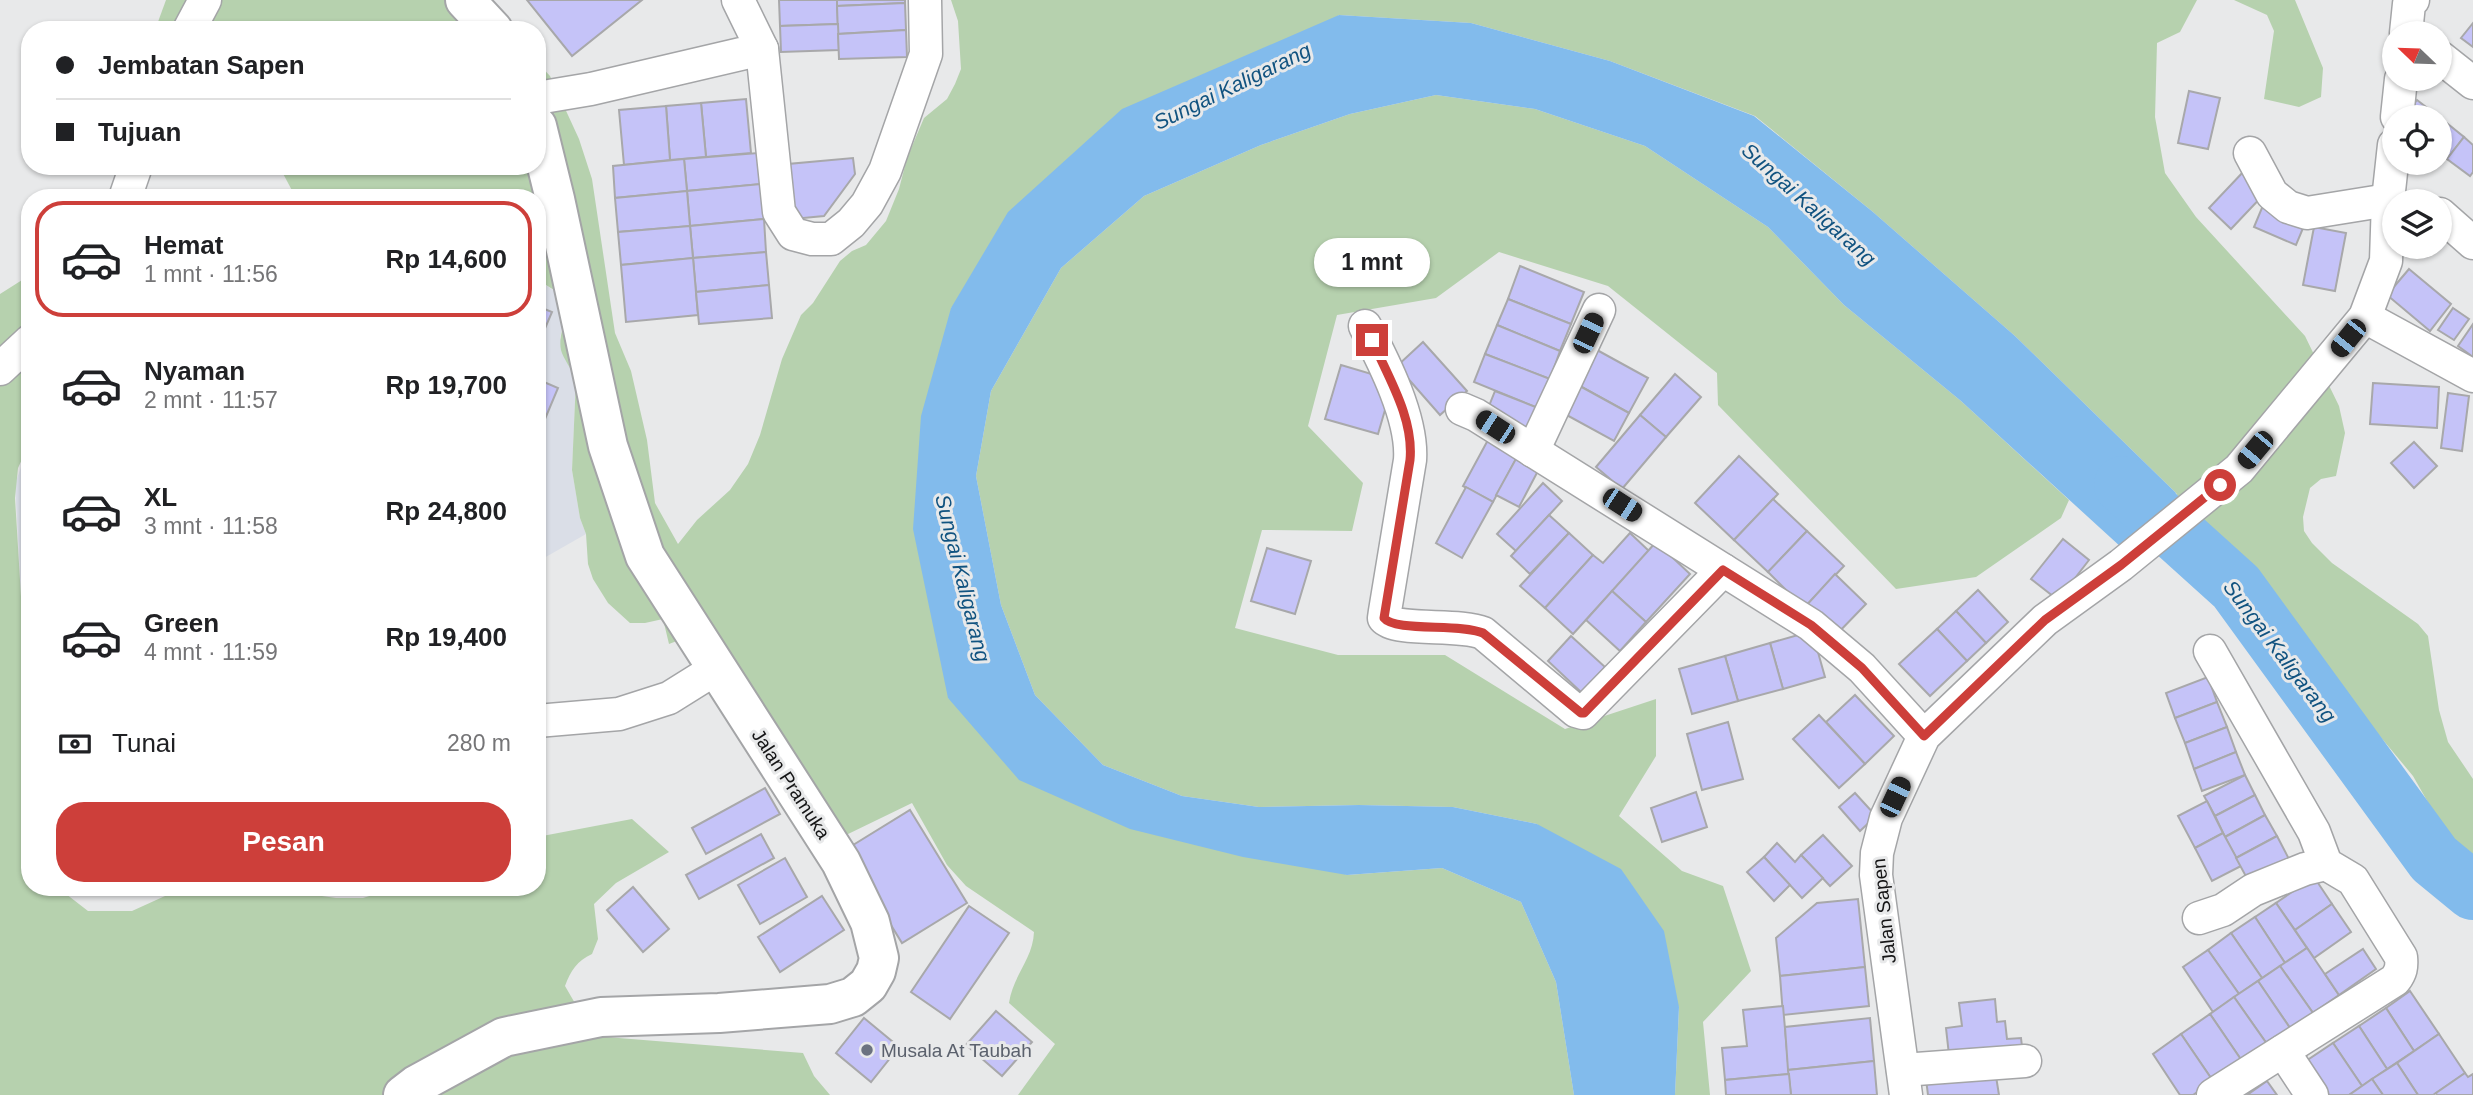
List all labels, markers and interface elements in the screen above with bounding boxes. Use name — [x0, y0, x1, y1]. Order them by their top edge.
north arrow — [2382, 21, 2452, 91]
map controls — [2382, 21, 2452, 259]
water label: Sungai Kaligarang — [1150, 38, 1314, 134]
text: Jembatan Sapen — [98, 50, 305, 80]
button: locate — [2382, 105, 2452, 175]
text: Tujuan — [98, 117, 181, 147]
water label: Sungai Kaligarang — [1738, 138, 1881, 270]
button: layers — [2382, 189, 2452, 259]
icon: car — [60, 228, 123, 291]
text: Hemat — [144, 230, 223, 260]
callout: 1 mnt — [1314, 238, 1430, 288]
text: Rp 14,600 — [386, 244, 507, 274]
text: 1 mnt — [1341, 249, 1403, 275]
text: 1 mnt · 11:56 — [144, 261, 278, 287]
car — [1570, 310, 1607, 356]
car — [2327, 315, 2370, 361]
route end — [1356, 324, 1388, 356]
icon: car — [60, 354, 123, 417]
text: Nyaman — [144, 356, 245, 386]
text: Rp 19,700 — [386, 370, 507, 400]
text: 2 mnt · 11:57 — [144, 387, 278, 413]
car — [1472, 407, 1519, 447]
car — [2234, 427, 2277, 473]
route start — [2204, 469, 2236, 501]
icon: car — [60, 480, 123, 543]
text: XL — [144, 482, 177, 512]
car — [1599, 485, 1646, 525]
water label: Sungai Kaligarang — [931, 492, 995, 664]
text: Rp 24,800 — [386, 496, 507, 526]
text: 3 mnt · 11:58 — [144, 513, 278, 539]
water label: Sungai Kaligarang — [2219, 576, 2341, 727]
icon: car — [60, 606, 123, 669]
text: Green — [144, 608, 219, 638]
text: Rp 19,400 — [386, 622, 507, 652]
text: 4 mnt · 11:59 — [144, 639, 278, 665]
icon: cash — [56, 725, 94, 763]
street label: Jalan Pramuka — [748, 725, 835, 843]
text: Tunai — [112, 728, 176, 758]
text: 280 m — [447, 730, 511, 756]
car — [1877, 774, 1914, 820]
button: Pesan — [56, 802, 511, 882]
street label: Jalan Sapen — [1868, 857, 1900, 965]
place label: Musala At Taubah — [881, 1040, 1032, 1061]
marker: Musala At Taubah — [859, 1042, 875, 1058]

